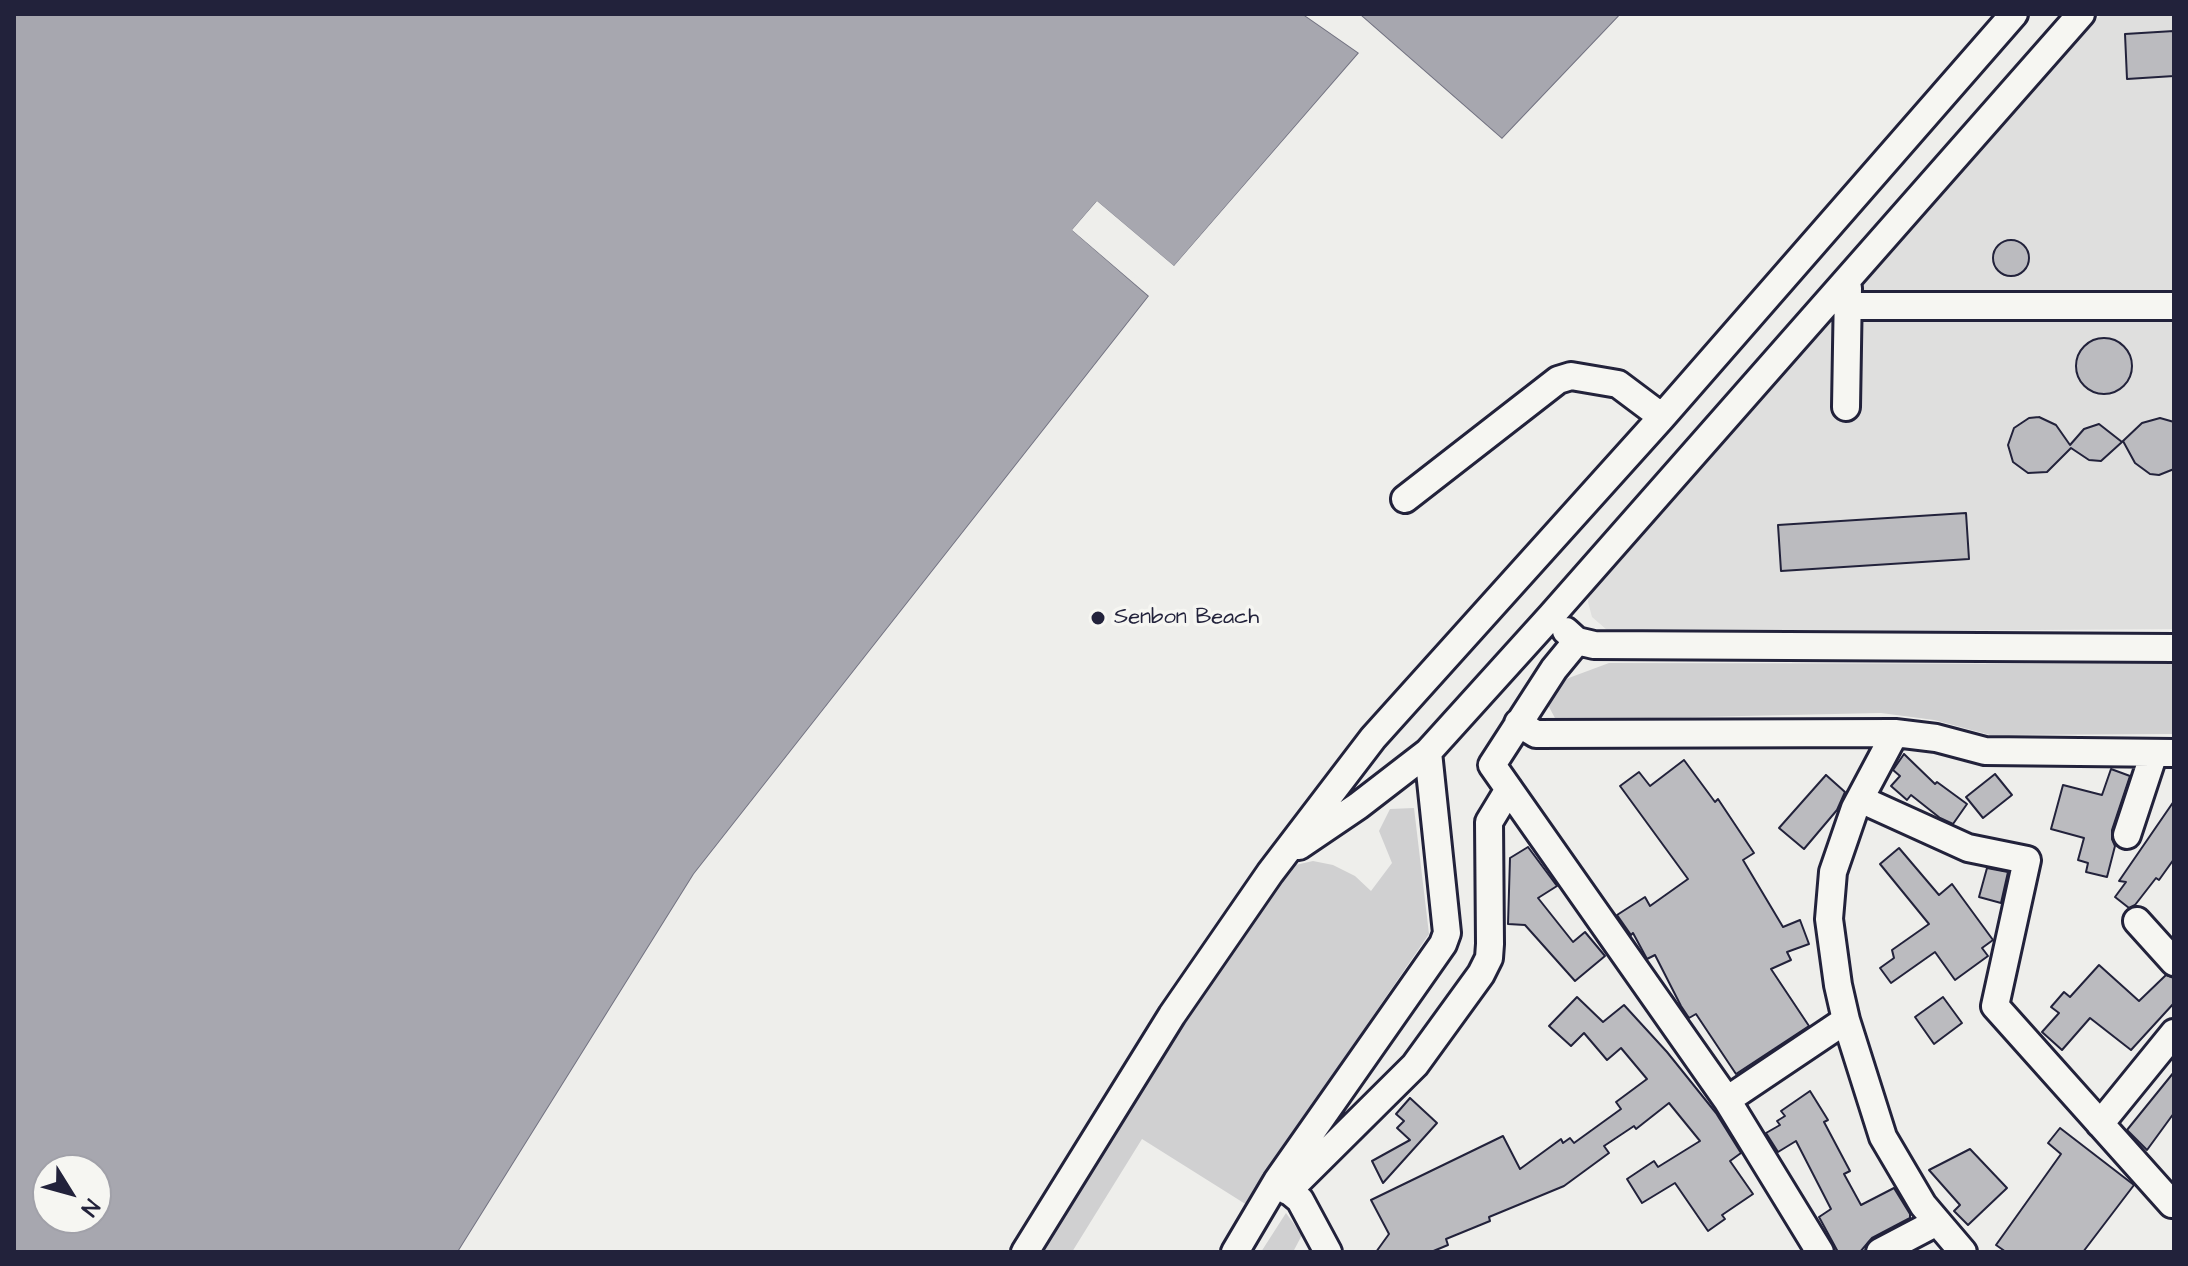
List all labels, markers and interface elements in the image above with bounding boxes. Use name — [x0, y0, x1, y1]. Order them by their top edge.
place label: Senbon Beach — [1114, 605, 1259, 631]
marker: Senbon Beach — [1089, 609, 1107, 627]
north arrow — [32, 1154, 112, 1234]
text: N — [73, 1193, 107, 1222]

